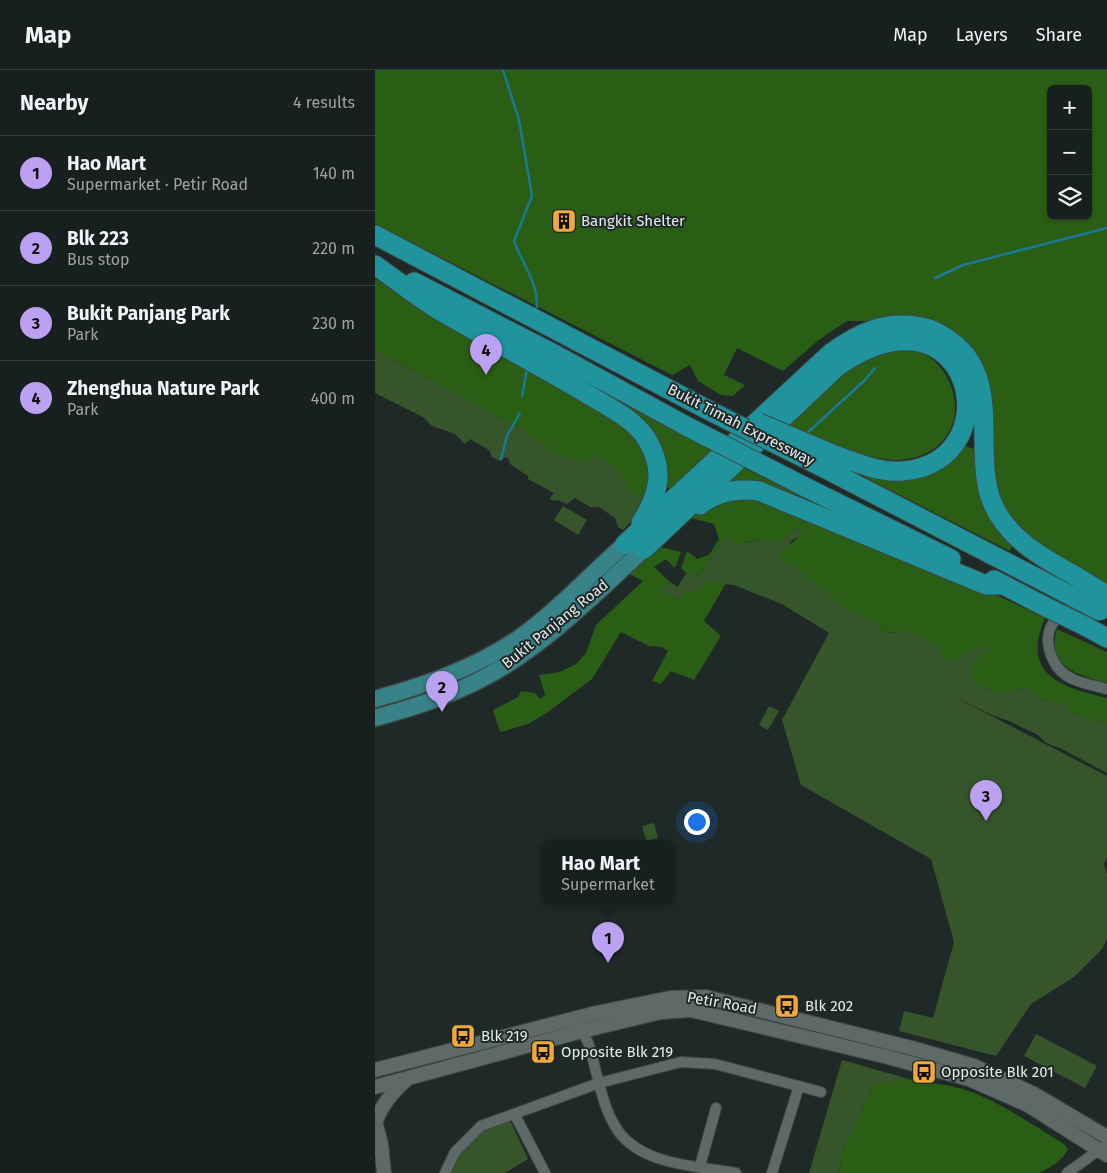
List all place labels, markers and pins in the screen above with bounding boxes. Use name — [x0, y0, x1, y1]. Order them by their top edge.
building icon: Bangkit Shelter — [551, 208, 577, 234]
place label: Bangkit Shelter — [581, 212, 685, 230]
pin: 4 — [470, 334, 502, 375]
pin: 2 — [426, 671, 458, 712]
pin: 3 — [970, 780, 1002, 821]
pin: 1 — [592, 922, 624, 963]
bus stop icon: Blk 202 — [774, 993, 800, 1019]
place label: Blk 202 — [805, 997, 853, 1015]
bus stop icon: Blk 219 — [450, 1023, 476, 1049]
place label: Blk 219 — [481, 1027, 528, 1045]
bus stop icon: Opposite Blk 219 — [530, 1039, 556, 1065]
place label: Opposite Blk 219 — [561, 1043, 673, 1061]
bus stop icon: Opposite Blk 201 — [911, 1059, 937, 1085]
place label: Opposite Blk 201 — [941, 1063, 1054, 1081]

